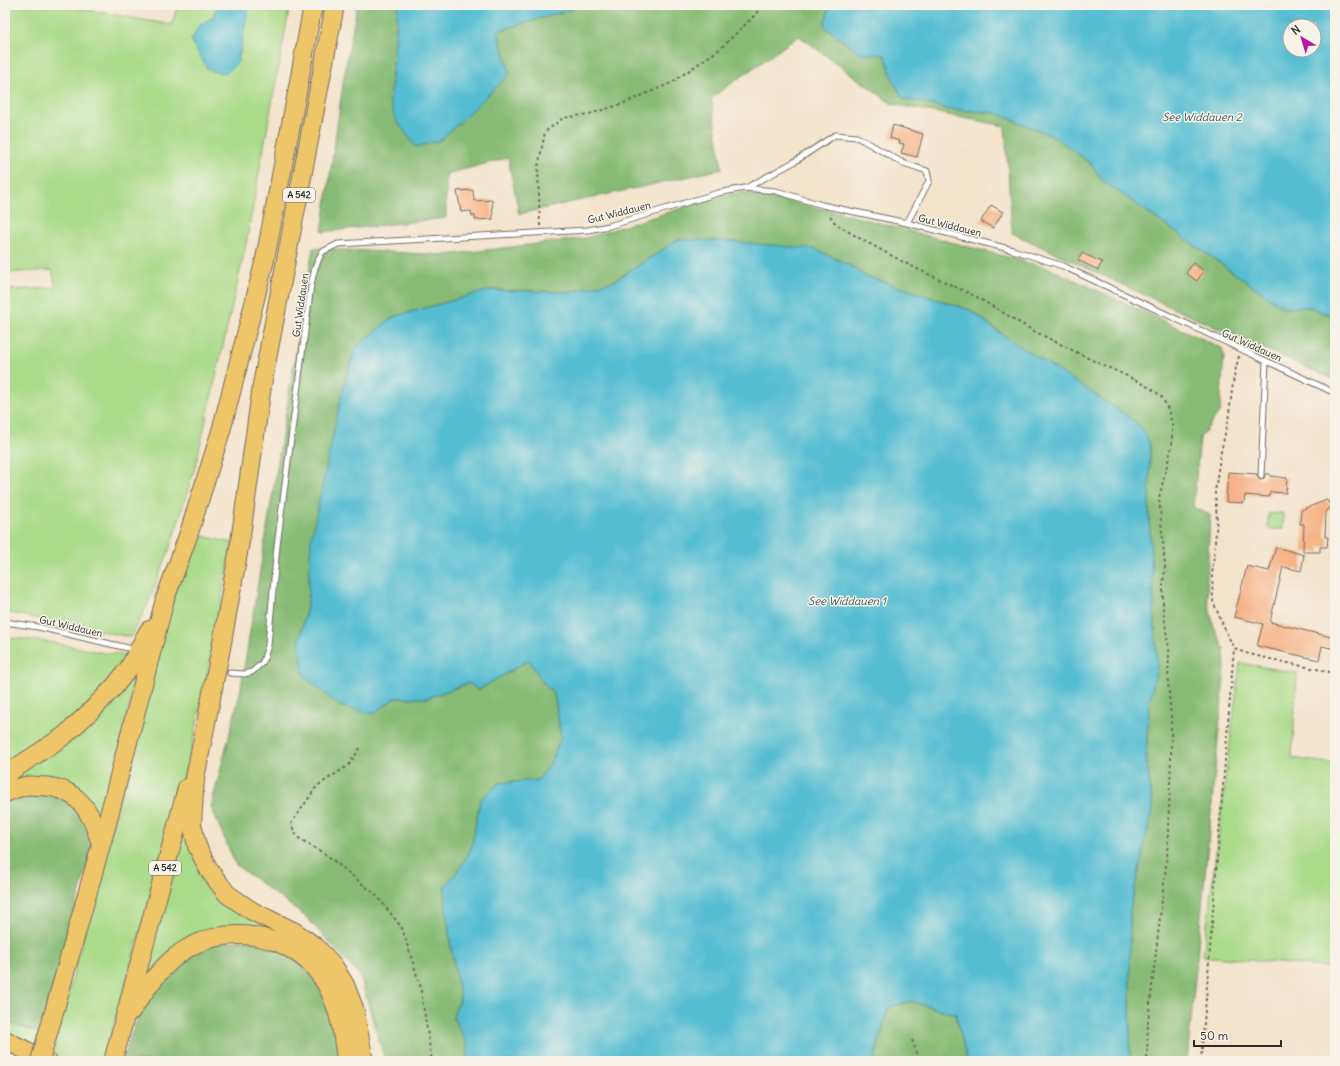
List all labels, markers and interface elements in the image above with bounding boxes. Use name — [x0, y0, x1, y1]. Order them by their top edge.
north arrow — [1282, 18, 1322, 58]
text: N — [1289, 22, 1303, 38]
water label: See Widdauen 2 — [1162, 110, 1243, 124]
road number: A 542 — [283, 188, 315, 202]
street label: Gut Widdauen — [586, 198, 652, 227]
street label: Gut Widdauen — [917, 211, 983, 240]
street label: Gut Widdauen — [290, 272, 311, 338]
street label: Gut Widdauen — [1220, 326, 1284, 365]
water label: See Widdauen 1 — [808, 594, 888, 608]
street label: Gut Widdauen — [38, 613, 104, 640]
road number: A 542 — [149, 861, 181, 875]
scale bar — [1194, 1022, 1281, 1048]
text: 50 m — [1200, 1028, 1229, 1043]

